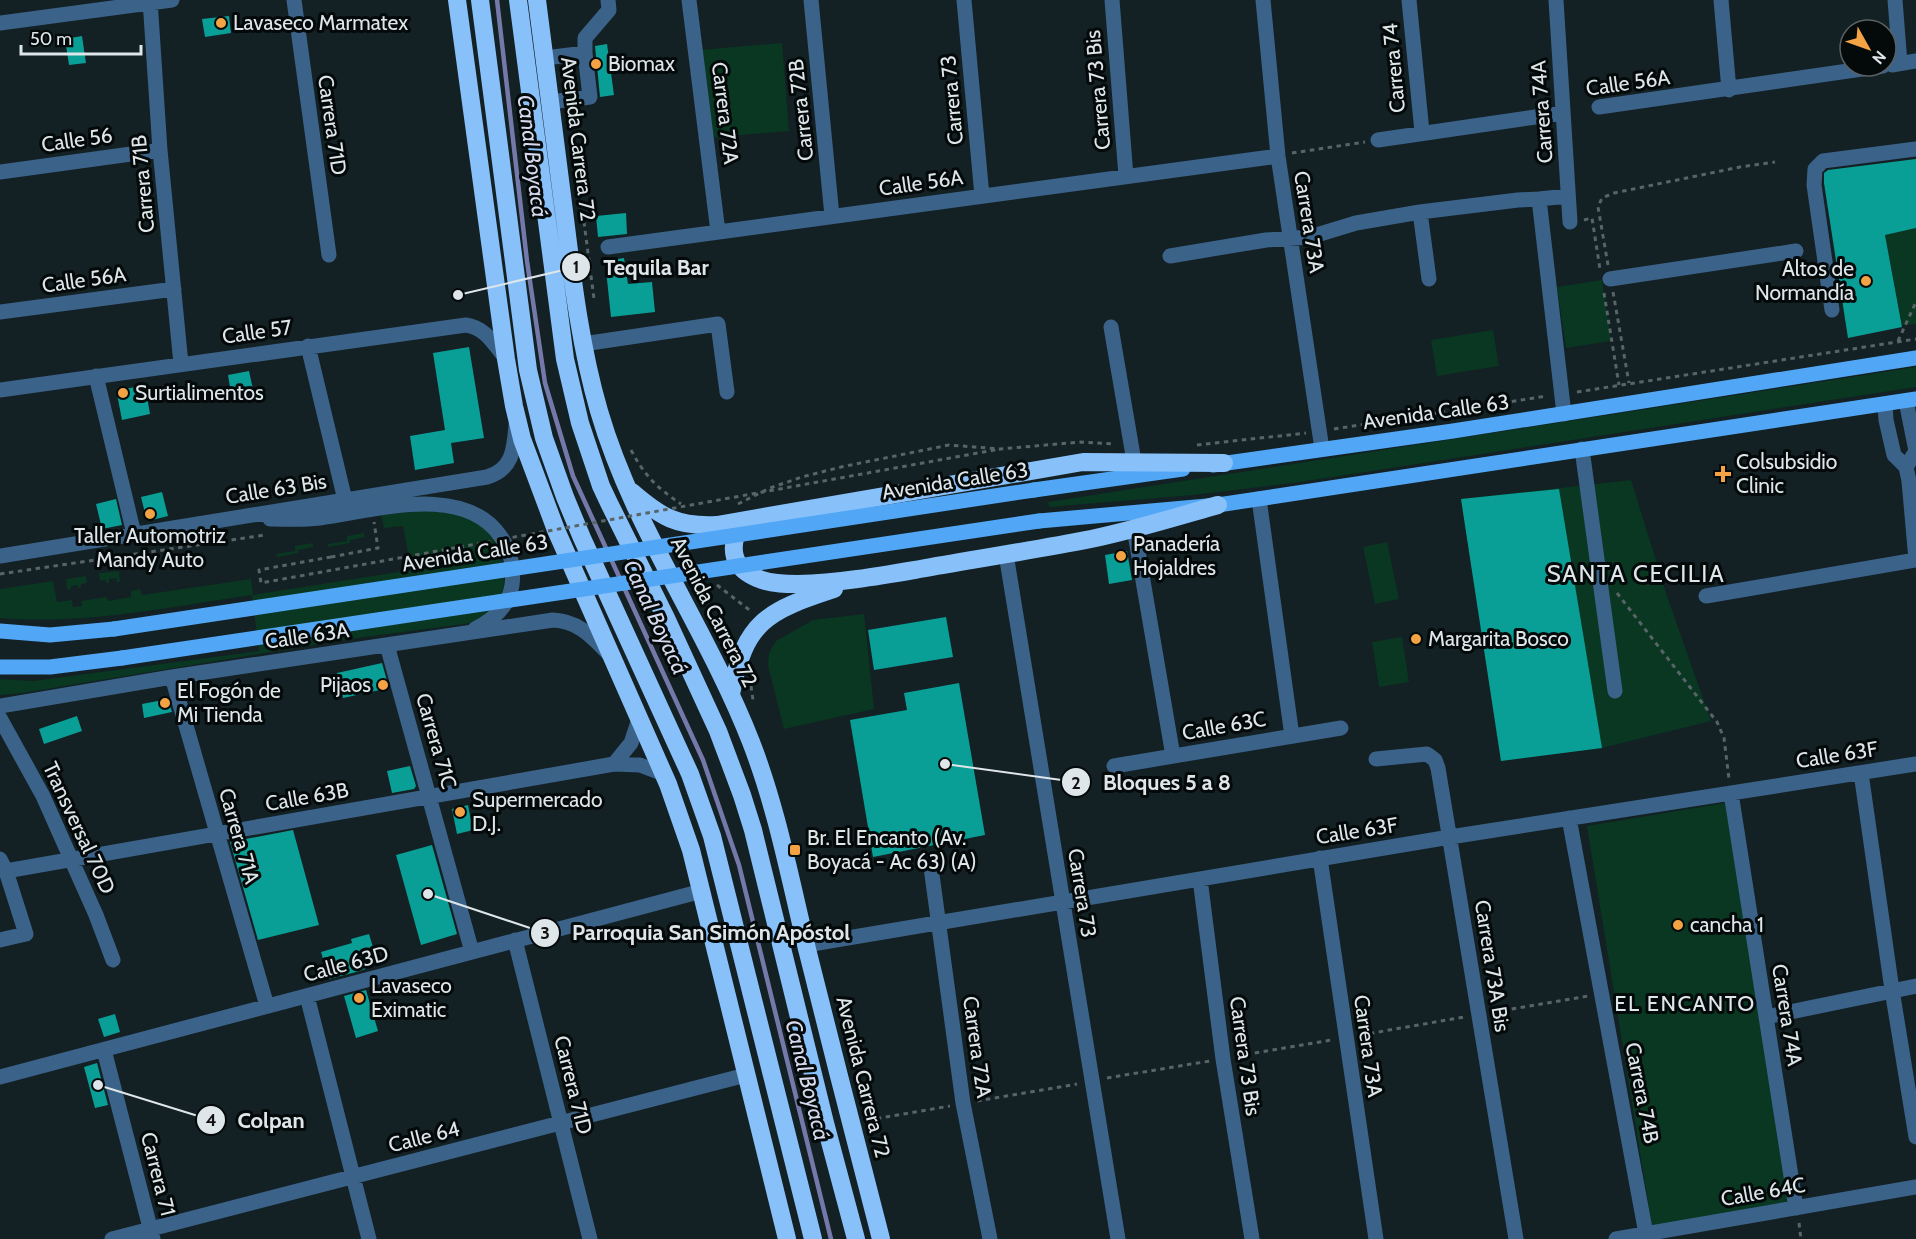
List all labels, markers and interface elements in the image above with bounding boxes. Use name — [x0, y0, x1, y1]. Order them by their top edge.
place label: Lavaseco Marmatex — [233, 10, 408, 35]
marker: Lavaseco Marmatex — [214, 16, 228, 30]
scale bar — [21, 18, 141, 56]
north arrow — [1838, 18, 1898, 78]
street label: Carrera 74 — [1377, 22, 1410, 114]
text: 50 m — [30, 28, 72, 50]
street label: Carrera 73 Bis — [1080, 29, 1115, 151]
text: N — [1868, 47, 1890, 68]
place label: Biomax — [608, 51, 675, 76]
street label: Carrera 73 — [935, 54, 968, 146]
street label: Avenida Carrera 72 — [556, 55, 601, 223]
marker: Biomax — [589, 57, 603, 71]
street label: Carrera 72B — [783, 58, 818, 162]
street label: Carrera 74A — [1525, 60, 1558, 164]
street label: Carrera 72A — [707, 61, 744, 165]
street label: Calle 56A — [1584, 64, 1672, 101]
street label: Carrera 71D — [313, 73, 352, 177]
water label: Canal Boyacá — [512, 93, 553, 219]
street label: Calle 56 — [40, 122, 114, 157]
street label: Carrera 71B — [126, 134, 159, 234]
street label: Calle 56A — [877, 164, 965, 201]
street label: Carrera 73A — [1289, 169, 1330, 275]
callout: Tequila Bar — [561, 247, 721, 287]
text: Tequila Bar — [603, 254, 710, 281]
text: 1 — [573, 256, 579, 278]
place label: Altos de Normandía — [1755, 256, 1854, 305]
street label: Calle 56A — [40, 261, 128, 298]
marker: Altos de Normandía — [1859, 274, 1873, 288]
street label: Calle 57 — [220, 314, 294, 349]
place label: Surtialimentos — [135, 380, 264, 405]
marker: Surtialimentos — [116, 386, 130, 400]
street label: Avenida Calle 63 — [1361, 389, 1511, 434]
place label: Colsubsidio Clinic — [1736, 449, 1837, 498]
street label: Avenida Calle 63 — [880, 457, 1030, 504]
marker: Colsubsidio Clinic — [1714, 465, 1732, 483]
street label: Calle 63 Bis — [224, 468, 328, 509]
marker: Taller Automotriz Mandy Auto — [143, 507, 157, 521]
place label: Taller Automotriz Mandy Auto — [74, 523, 226, 572]
street label: Avenida Calle 63 — [400, 529, 550, 576]
place label: Panadería Hojaldres — [1133, 531, 1220, 581]
street label: Avenida Carrera 72 — [666, 532, 763, 691]
marker: Panadería Hojaldres — [1114, 549, 1128, 563]
water label: Canal Boyacá — [617, 556, 694, 679]
district label: SANTA CECILIA — [1547, 559, 1725, 588]
street label: Calle 63A — [263, 617, 351, 654]
place label: Margarita Bosco — [1428, 626, 1569, 651]
marker: Margarita Bosco — [1409, 632, 1423, 646]
place label: Pijaos — [320, 672, 371, 698]
place label: El Fogón de Mi Tienda — [177, 678, 281, 727]
marker: Pijaos — [376, 678, 390, 692]
street label: Carrera 71C — [411, 690, 462, 792]
marker: El Fogón de Mi Tienda — [158, 696, 172, 710]
street label: Calle 63C — [1180, 706, 1268, 745]
street label: Calle 63F — [1794, 736, 1880, 773]
street label: Transversal 70D — [38, 758, 121, 898]
callout: Bloques 5 a 8 — [1061, 762, 1243, 802]
text: Bloques 5 a 8 — [1103, 769, 1231, 796]
text: 2 — [1071, 772, 1081, 794]
street label: Calle 63B — [263, 777, 351, 816]
street label: Carrera 71A — [214, 785, 265, 887]
place label: Supermercado D.J. — [472, 787, 603, 836]
marker: Supermercado D.J. — [453, 805, 467, 819]
street label: Calle 63F — [1314, 812, 1400, 849]
place label: Br. El Encanto (Av. Boyacá - Ac 63) (A) — [807, 825, 977, 874]
marker: Br. El Encanto (Av. Boyacá - Ac 63) (A) — [788, 843, 802, 857]
street label: Carrera 73 — [1063, 847, 1102, 939]
street label: Carrera 73A Bis — [1470, 898, 1515, 1034]
place label: cancha 1 — [1690, 912, 1764, 937]
callout: Parroquia San Simón Apóstol — [530, 913, 862, 953]
marker: cancha 1 — [1671, 918, 1685, 932]
text: Parroquia San Simón Apóstol — [572, 919, 850, 946]
text: 3 — [540, 922, 550, 944]
street label: Calle 63D — [301, 940, 391, 987]
street label: Carrera 74A — [1767, 962, 1808, 1068]
place label: Lavaseco Eximatic — [371, 973, 452, 1022]
district label: EL ENCANTO — [1614, 990, 1756, 1017]
marker: Lavaseco Eximatic — [352, 991, 366, 1005]
street label: Carrera 73A — [1349, 993, 1388, 1099]
street label: Avenida Carrera 72 — [831, 994, 896, 1160]
street label: Carrera 72A — [958, 994, 997, 1100]
street label: Carrera 73 Bis — [1225, 995, 1266, 1118]
water label: Canal Boyacá — [779, 1017, 836, 1143]
street label: Carrera 71D — [549, 1033, 598, 1137]
street label: Carrera 74B — [1620, 1040, 1665, 1146]
callout: Colpan — [196, 1100, 317, 1140]
text: Colpan — [237, 1107, 305, 1134]
text: 4 — [205, 1109, 217, 1131]
street label: Calle 64 — [386, 1116, 462, 1157]
street label: Carrera 71 — [136, 1129, 181, 1218]
street label: Calle 64C — [1719, 1172, 1807, 1211]

